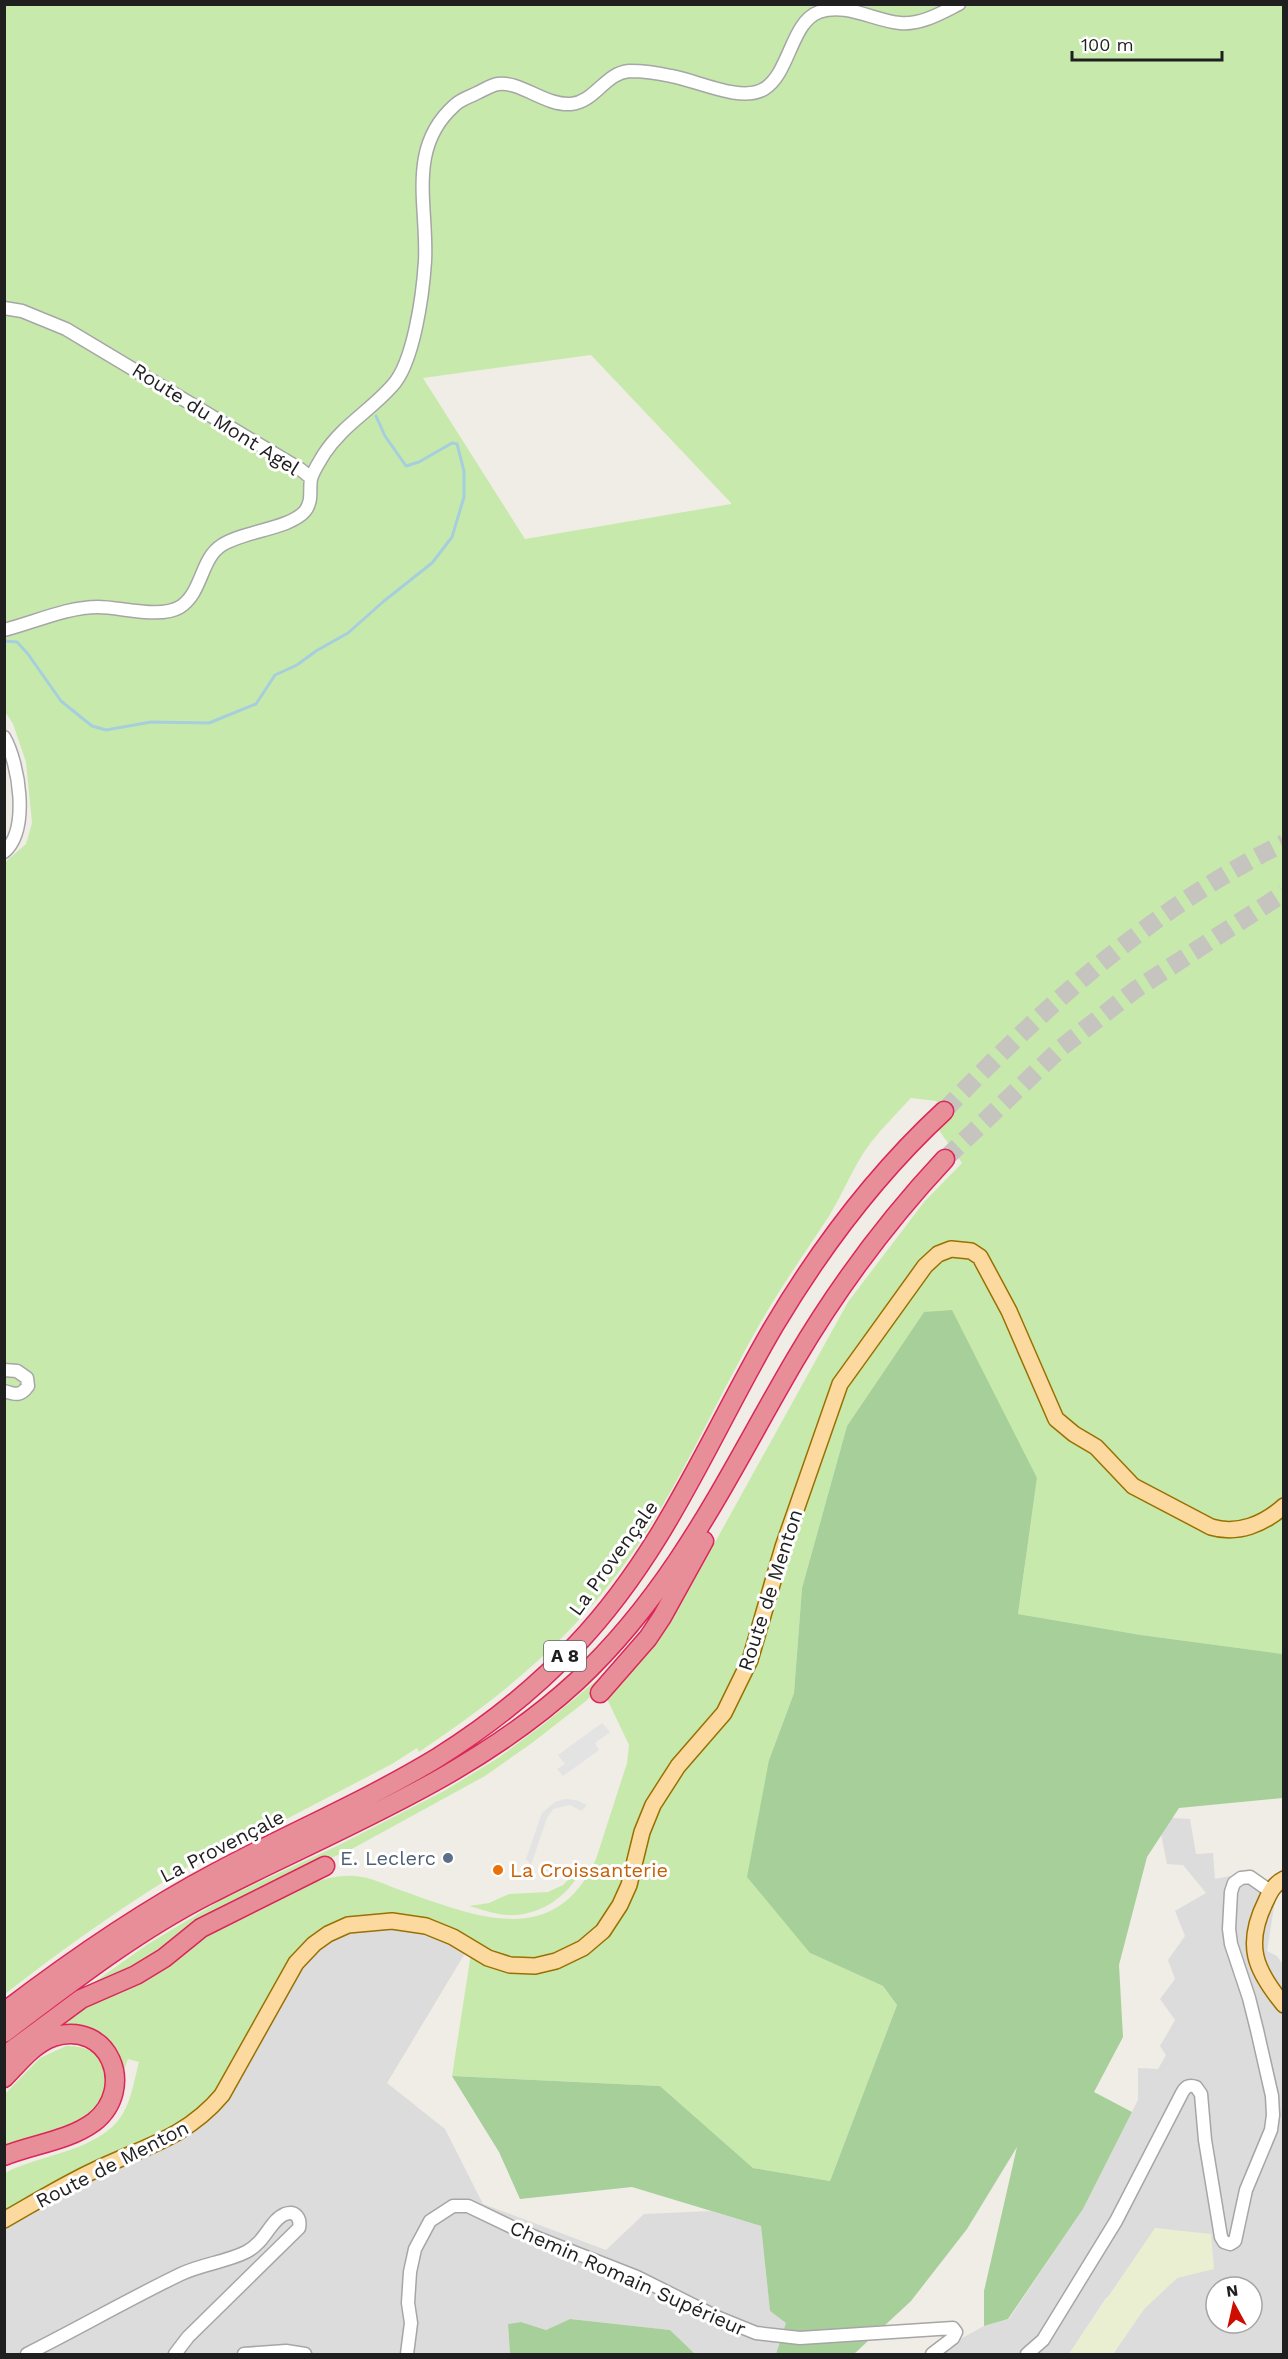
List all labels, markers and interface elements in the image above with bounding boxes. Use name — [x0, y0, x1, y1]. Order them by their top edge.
scale bar — [1072, 24, 1222, 62]
text: 100 m — [1081, 34, 1134, 55]
street label: Route du Mont Agel — [128, 358, 304, 480]
street label: La Provençale — [563, 1496, 663, 1620]
street label: Route de Menton — [733, 1506, 807, 1674]
road number: A 8 — [544, 1641, 586, 1671]
street label: La Provençale — [156, 1804, 288, 1888]
place label: E. Leclerc — [340, 1846, 436, 1870]
marker: E. Leclerc — [441, 1851, 455, 1865]
place label: La Croissanterie — [510, 1858, 668, 1882]
marker: La Croissanterie — [491, 1863, 505, 1877]
street label: Route de Menton — [32, 2115, 192, 2213]
street label: Chemin Romain Supérieur — [506, 2215, 750, 2341]
north arrow — [1204, 2275, 1264, 2335]
text: N — [1225, 2280, 1239, 2301]

